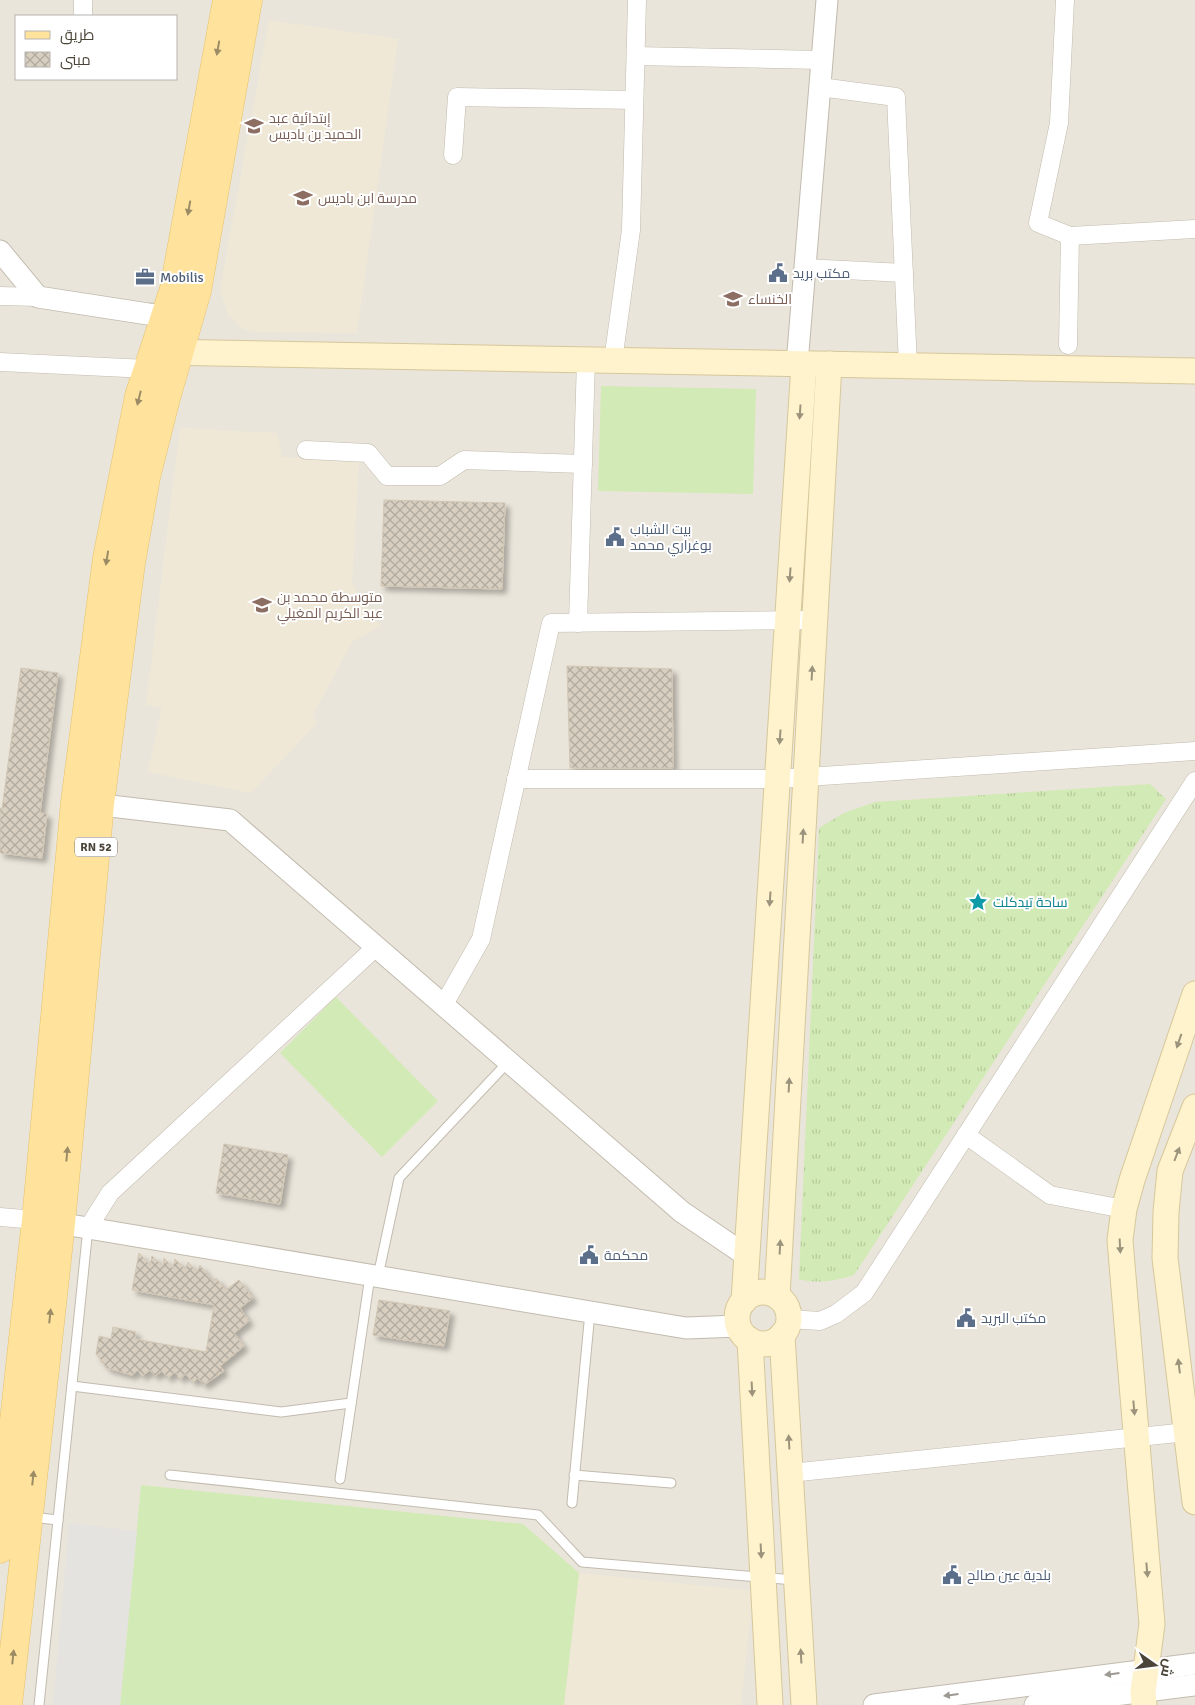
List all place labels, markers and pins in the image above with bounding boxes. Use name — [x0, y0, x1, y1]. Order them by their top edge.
place label: إبتدائية عبد الحميد بن باديس — [269, 110, 362, 143]
school or university icon: إبتدائية عبد الحميد بن باديس — [243, 115, 265, 137]
school or university icon: مدرسة ابن باديس — [292, 187, 314, 209]
place label: مدرسة ابن باديس — [318, 190, 417, 207]
public building icon: مكتب بريد — [767, 262, 789, 284]
place label: مكتب بريد — [793, 265, 850, 282]
office icon: Mobilis — [134, 266, 156, 288]
place label: Mobilis — [160, 269, 204, 286]
school or university icon: الخنساء — [722, 288, 744, 310]
place label: الخنساء — [748, 291, 792, 308]
place label: بيت الشباب بوغراري محمد — [630, 521, 712, 557]
public building icon: بيت الشباب بوغراري محمد — [604, 526, 626, 548]
place label: متوسطة محمد بن عبد الكريم المغيلي — [277, 589, 383, 625]
school or university icon: متوسطة محمد بن عبد الكريم المغيلي — [251, 594, 273, 616]
place icon: ساحة تيدكلت — [967, 891, 989, 913]
place label: ساحة تيدكلت — [993, 894, 1067, 911]
public building icon: محكمة — [578, 1244, 600, 1266]
place label: محكمة — [604, 1247, 648, 1264]
public building icon: مكتب البريد — [955, 1307, 977, 1329]
place label: مكتب البريد — [981, 1310, 1046, 1327]
public building icon: بلدية عين صالح — [941, 1564, 963, 1586]
place label: بلدية عين صالح — [967, 1567, 1051, 1584]

